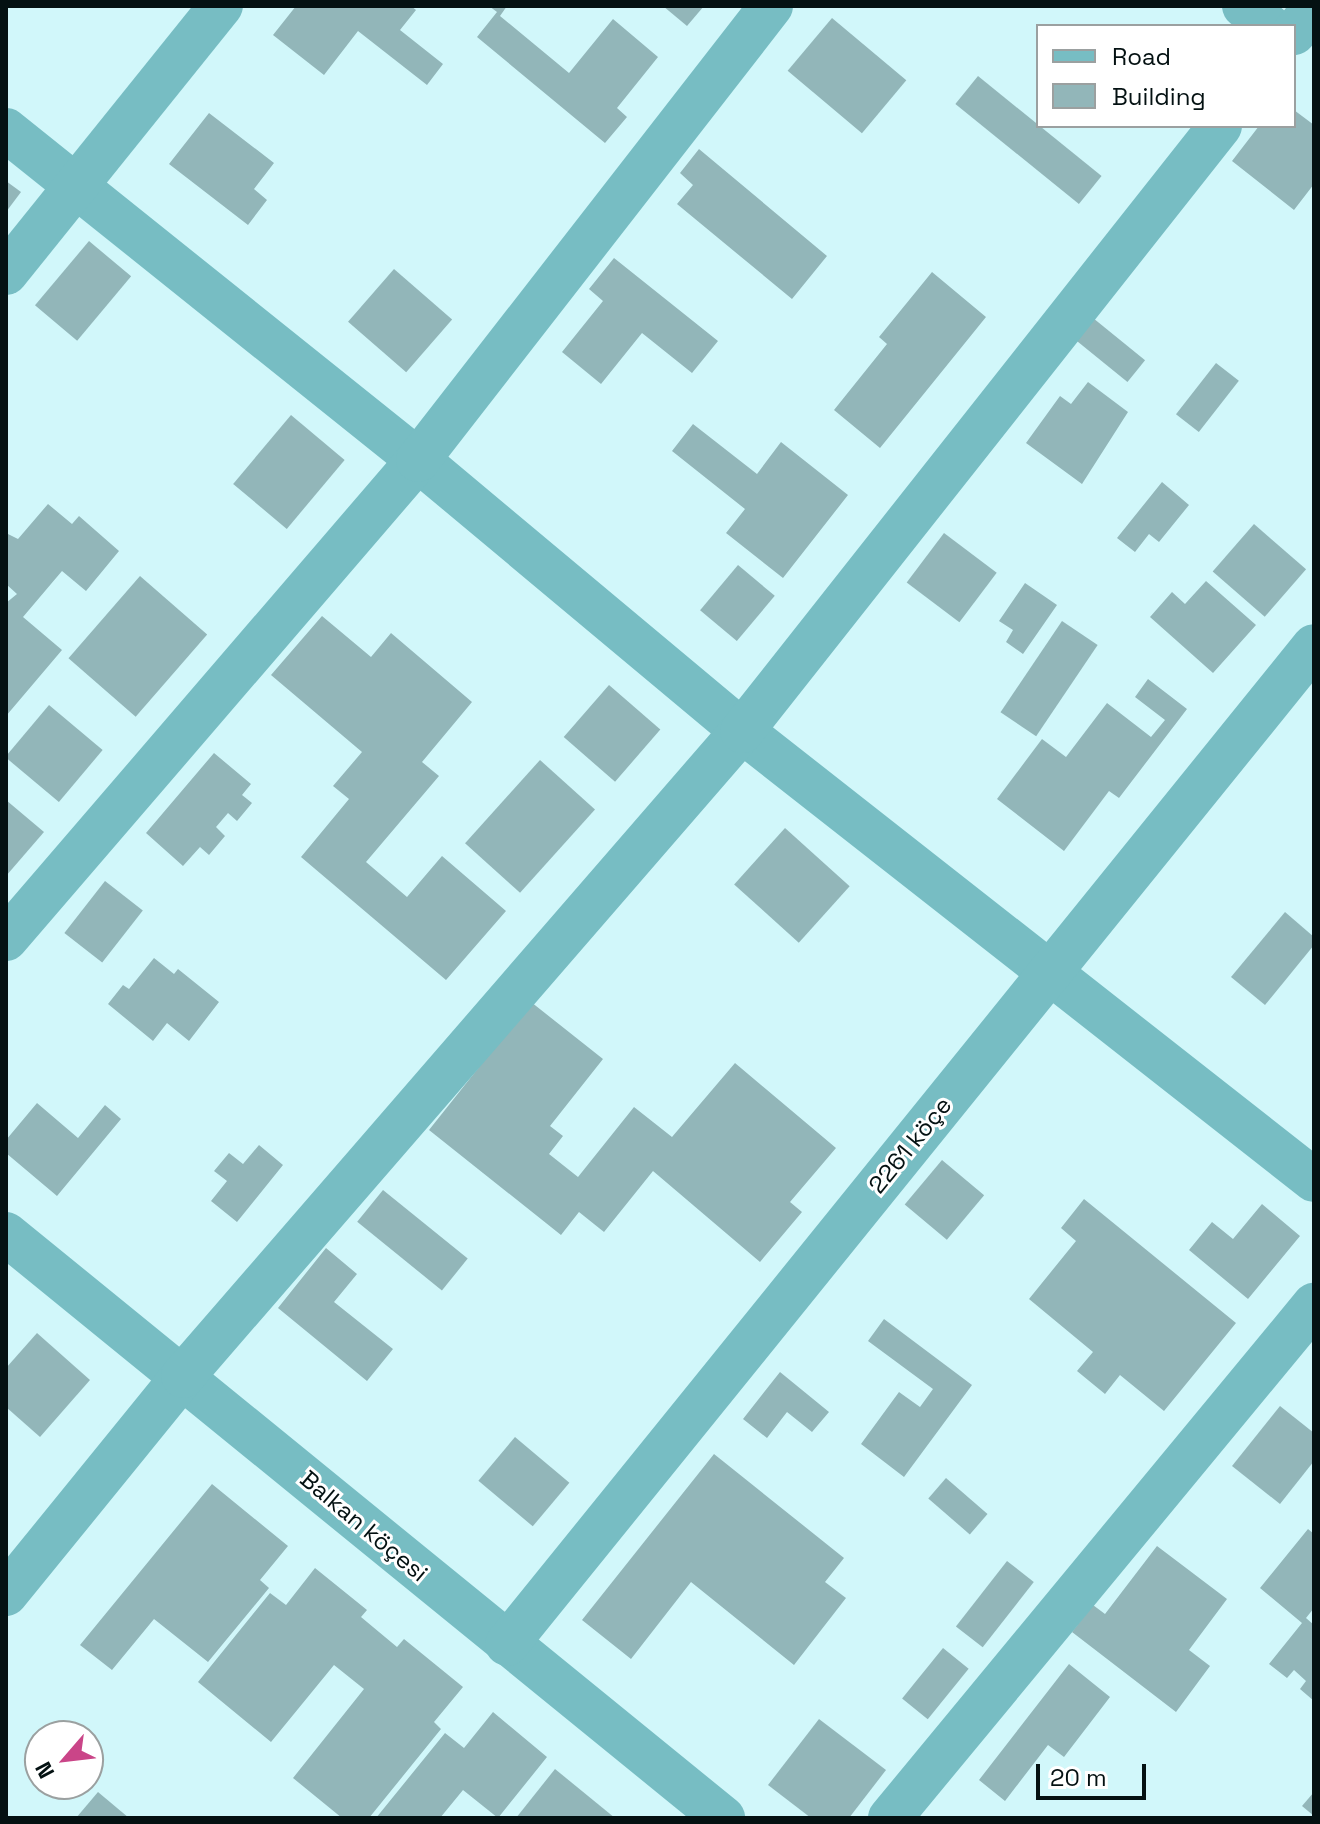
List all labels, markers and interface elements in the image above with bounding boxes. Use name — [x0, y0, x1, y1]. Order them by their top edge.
legend — [1036, 24, 1296, 128]
text: Road — [1112, 41, 1171, 72]
text: Building — [1112, 81, 1206, 112]
street label: 2261 köçe — [862, 1091, 958, 1199]
street label: Balkan köçesi — [295, 1464, 433, 1588]
north arrow — [24, 1720, 104, 1800]
scale bar — [1040, 1748, 1150, 1798]
text: N — [29, 1757, 60, 1783]
text: 20 m — [1050, 1762, 1107, 1793]

